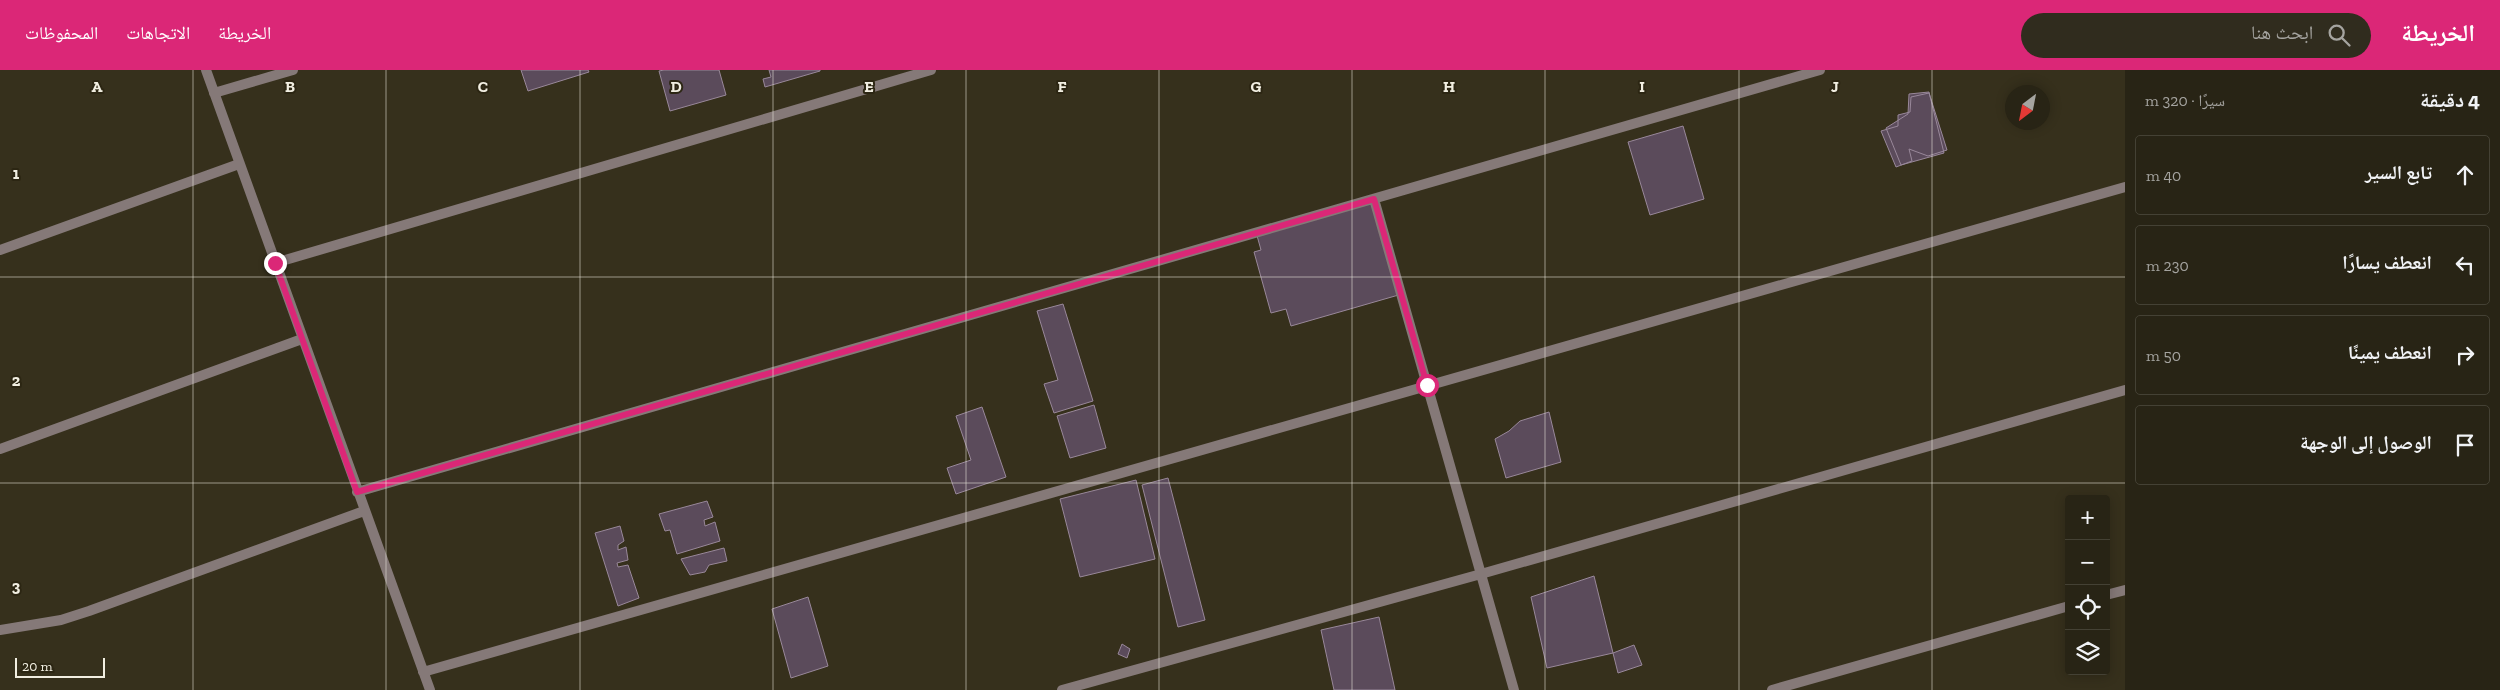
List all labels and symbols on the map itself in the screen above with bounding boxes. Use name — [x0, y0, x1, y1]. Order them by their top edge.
text: A — [92, 77, 103, 96]
text: B — [285, 77, 295, 96]
text: C — [478, 77, 488, 96]
text: D — [670, 77, 682, 96]
text: E — [864, 77, 874, 96]
text: F — [1057, 77, 1067, 96]
text: G — [1251, 77, 1262, 96]
text: H — [1443, 77, 1455, 96]
text: I — [1639, 77, 1645, 96]
text: J — [1831, 77, 1839, 96]
north arrow — [2005, 85, 2050, 130]
text: 1 — [13, 164, 20, 183]
route end — [264, 252, 287, 275]
text: 2 — [12, 371, 21, 390]
route start — [1416, 374, 1439, 397]
text: 3 — [12, 577, 21, 596]
scale bar — [15, 655, 105, 678]

